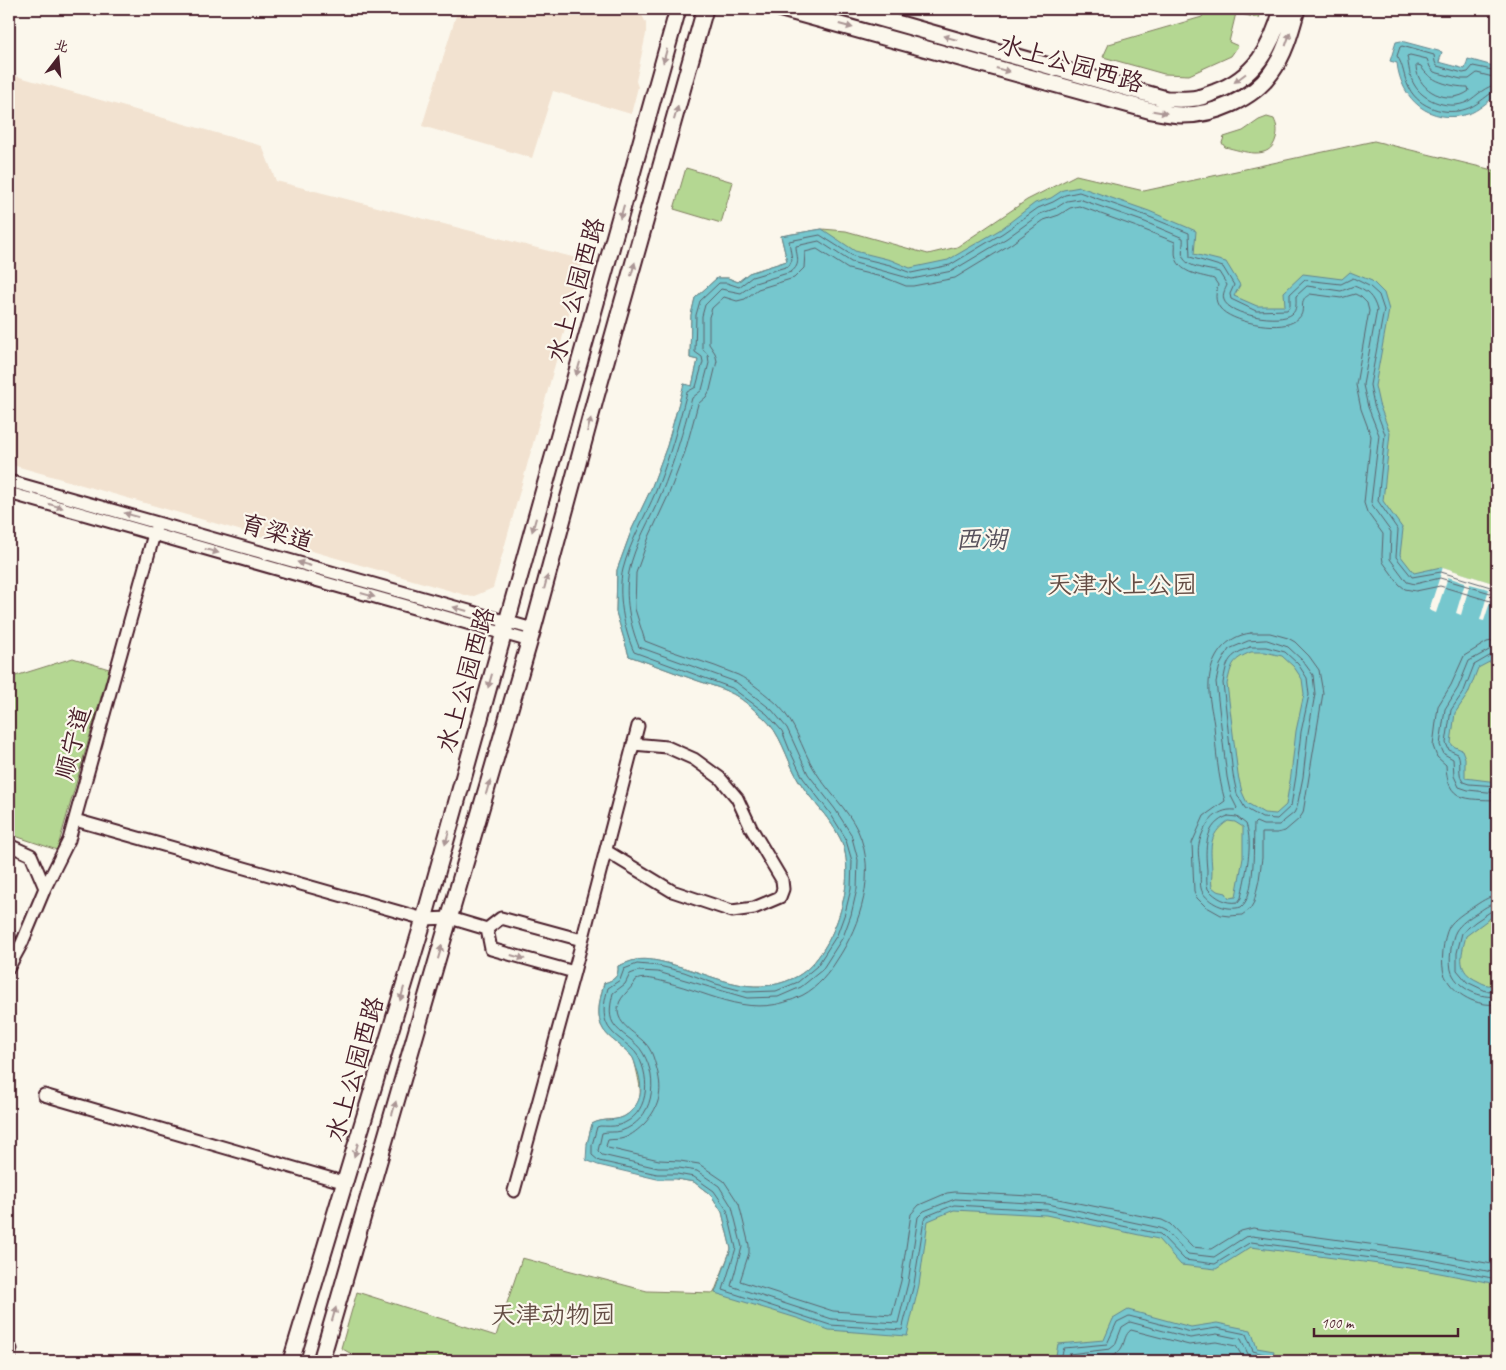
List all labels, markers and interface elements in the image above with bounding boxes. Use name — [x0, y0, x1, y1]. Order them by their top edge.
one-way arrow — [839, 23, 854, 31]
street label: 水上公园西路 — [994, 28, 1148, 100]
one-way arrow — [1284, 31, 1292, 46]
north arrow — [32, 32, 82, 82]
one-way arrow — [943, 34, 958, 42]
text: 北 — [52, 36, 71, 56]
one-way arrow — [661, 48, 669, 63]
one-way arrow — [995, 66, 1010, 74]
one-way arrow — [1234, 73, 1247, 84]
one-way arrow — [673, 105, 681, 120]
one-way arrow — [1152, 109, 1168, 117]
one-way arrow — [618, 205, 626, 220]
street label: 水上公园西路 — [540, 213, 612, 367]
one-way arrow — [629, 261, 637, 276]
one-way arrow — [574, 361, 582, 376]
one-way arrow — [585, 418, 593, 433]
one-way arrow — [48, 502, 63, 510]
street label: 育梁道 — [237, 507, 317, 559]
one-way arrow — [123, 510, 138, 518]
one-way arrow — [530, 518, 538, 533]
water label: 西湖 — [955, 523, 1010, 556]
one-way arrow — [205, 547, 220, 555]
one-way arrow — [296, 560, 311, 568]
park label: 天津水上公园 — [1047, 569, 1197, 601]
one-way arrow — [542, 575, 550, 590]
one-way arrow — [361, 592, 376, 600]
street label: 水上公园西路 — [430, 603, 502, 757]
one-way arrow — [453, 604, 468, 612]
one-way arrow — [486, 674, 494, 689]
street label: 顺宁道 — [48, 703, 98, 783]
one-way arrow — [484, 780, 492, 795]
one-way arrow — [442, 830, 450, 845]
one-way arrow — [436, 944, 444, 959]
one-way arrow — [511, 953, 526, 961]
one-way arrow — [397, 986, 405, 1001]
street label: 水上公园西路 — [319, 992, 391, 1146]
one-way arrow — [391, 1100, 399, 1115]
one-way arrow — [351, 1142, 359, 1157]
park label: 天津动物园 — [490, 1299, 616, 1331]
scale bar — [1314, 1305, 1457, 1337]
one-way arrow — [331, 1307, 339, 1322]
text: 100 m — [1321, 1314, 1355, 1333]

